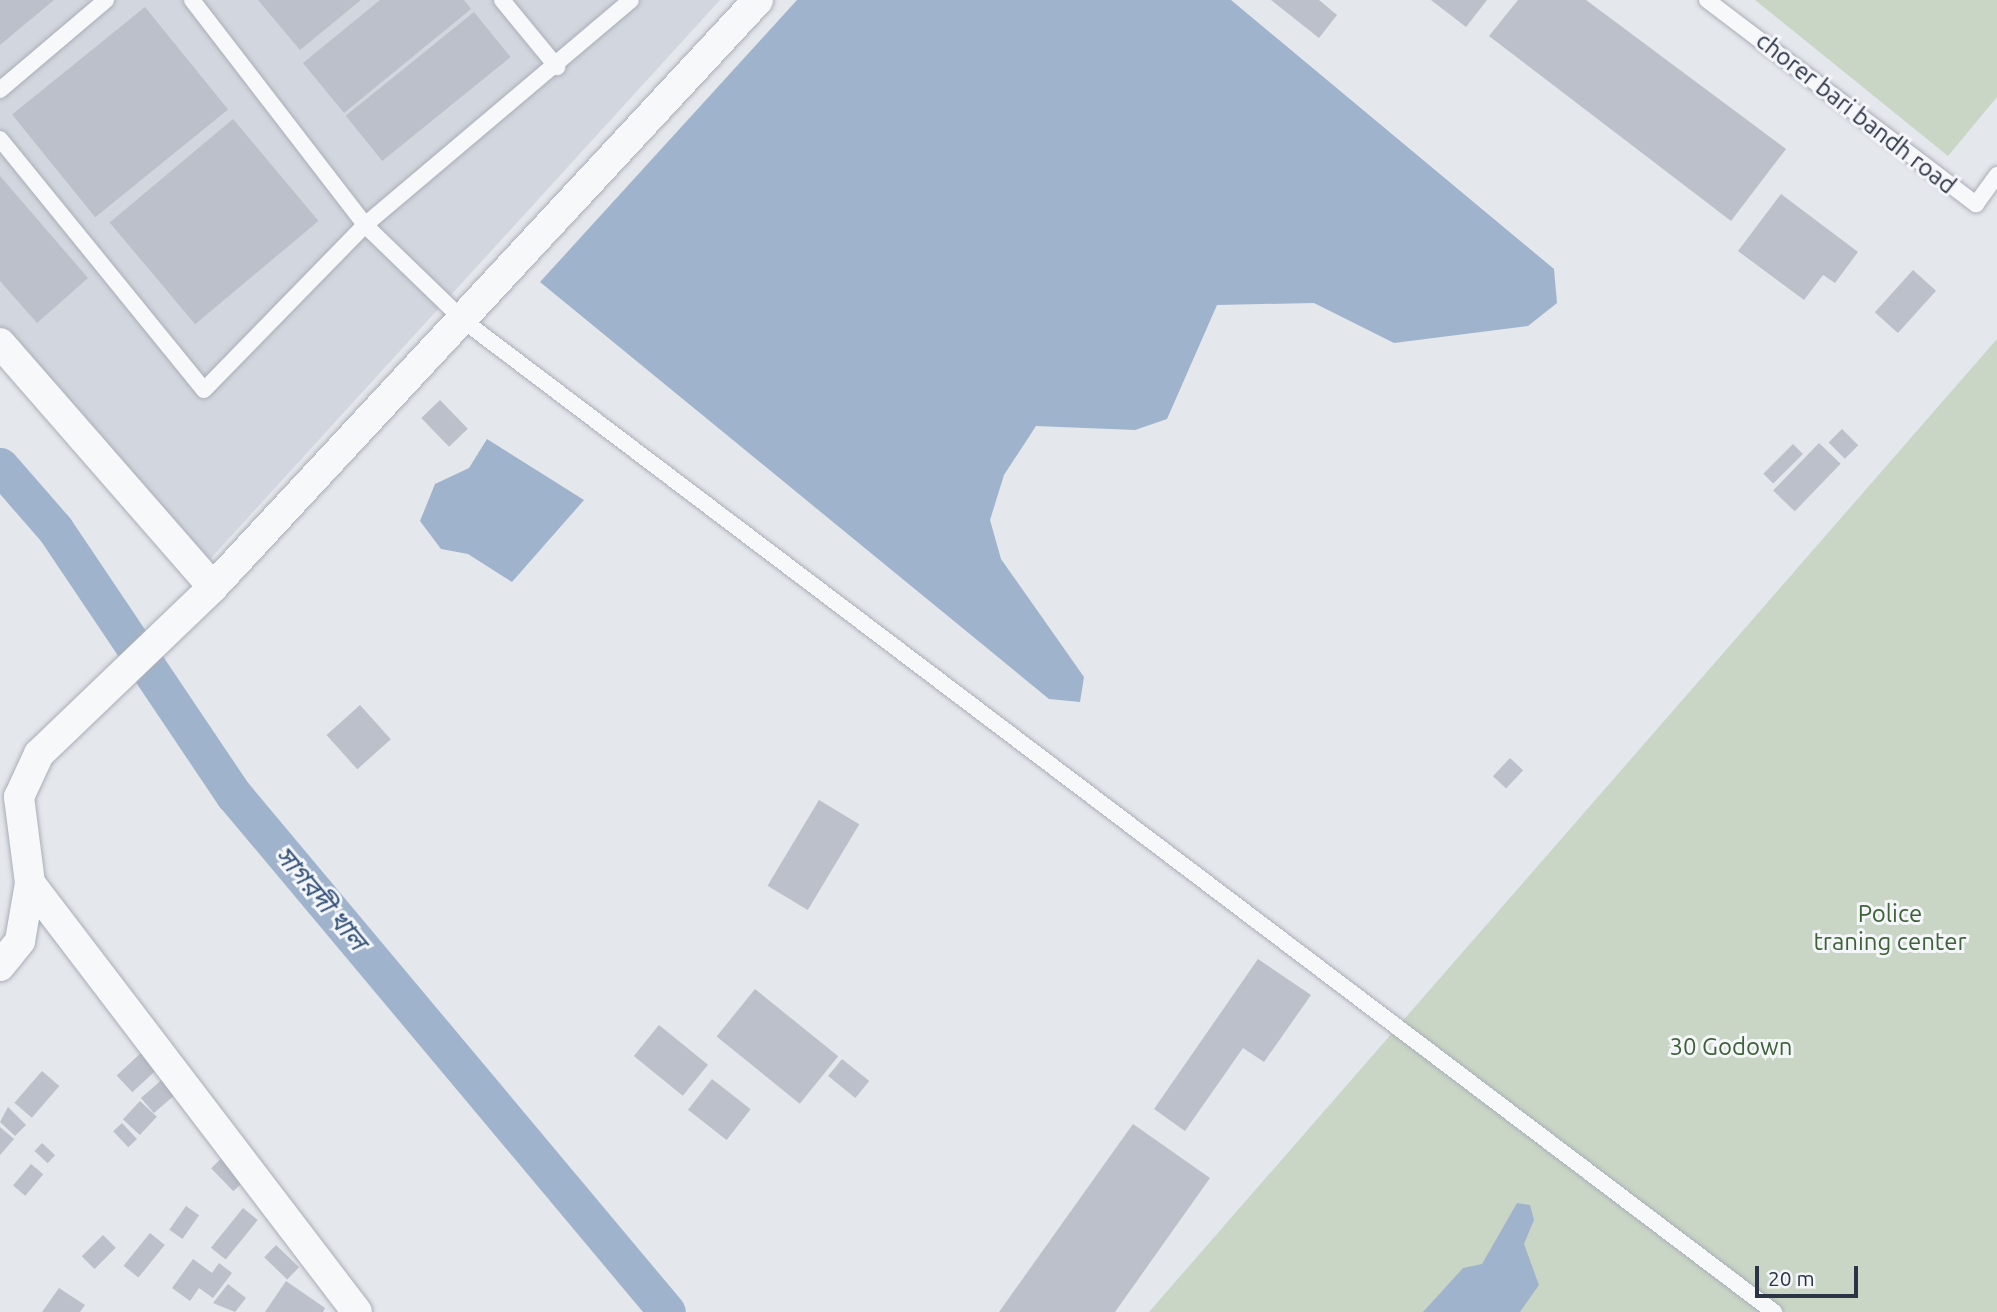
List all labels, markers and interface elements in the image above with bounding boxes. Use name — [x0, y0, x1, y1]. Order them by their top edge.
street label: chorer bari bandh road — [1750, 26, 1962, 200]
water label: সাগরদী খাল — [269, 840, 373, 956]
park label: Police traning center — [1813, 900, 1967, 956]
park label: 30 Godown — [1670, 1033, 1792, 1061]
scale bar — [1759, 1252, 1862, 1296]
text: 20 m — [1768, 1266, 1815, 1290]

